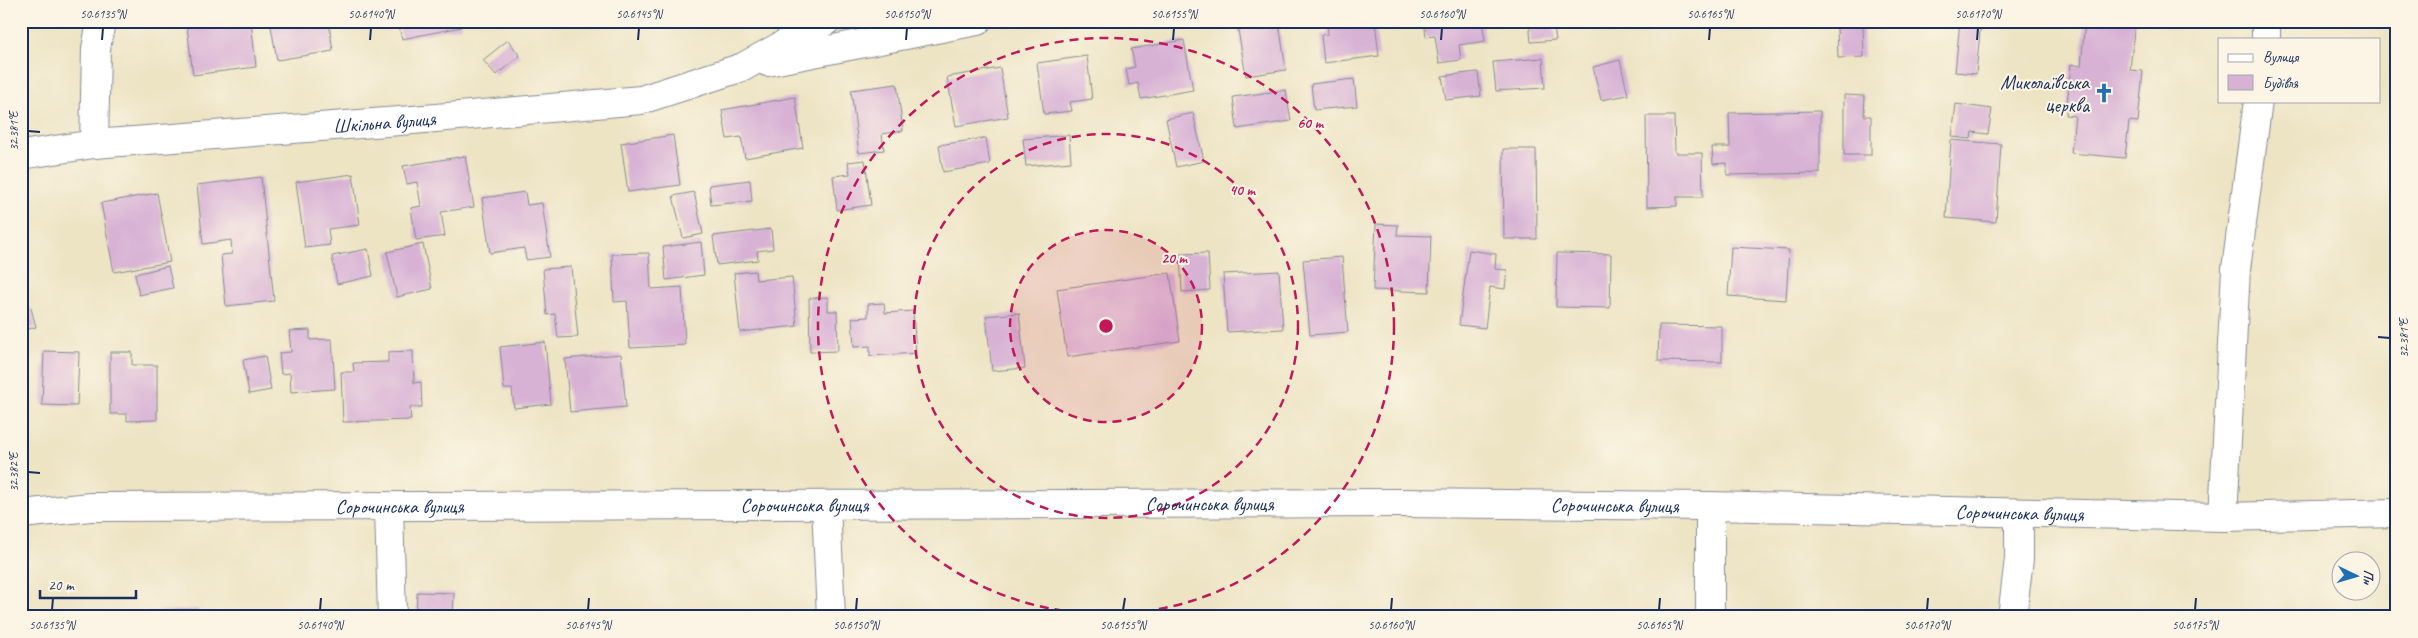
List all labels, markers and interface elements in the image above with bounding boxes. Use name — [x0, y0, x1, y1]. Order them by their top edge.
text: 50.6135°N — [80, 6, 127, 22]
text: 50.6140°N — [348, 6, 395, 22]
text: 50.6145°N — [616, 6, 663, 22]
text: 50.6150°N — [884, 6, 931, 22]
text: 50.6155°N — [1151, 6, 1198, 22]
text: 50.6160°N — [1419, 6, 1466, 22]
text: 50.6165°N — [1687, 6, 1734, 22]
text: 50.6170°N — [1955, 6, 2002, 22]
legend — [2218, 38, 2380, 102]
text: Вулиця — [2263, 48, 2300, 67]
place label: Миколаївська церква — [2000, 70, 2091, 118]
text: Будівля — [2263, 74, 2298, 93]
church icon: Миколаївська церква — [2093, 82, 2115, 104]
street label: Шкільна вулиця — [332, 106, 438, 139]
text: 32.381°E — [6, 110, 22, 151]
text: 60 m — [1297, 114, 1324, 133]
text: 40 m — [1229, 181, 1256, 200]
text: 20 m — [1161, 249, 1188, 268]
centre of rings — [1097, 317, 1115, 335]
text: 32.381°E — [2396, 317, 2412, 358]
text: 32.382°E — [6, 451, 22, 492]
street label: Сорочинська вулиця — [1145, 491, 1275, 517]
street label: Сорочинська вулиця — [1550, 492, 1680, 519]
street label: Сорочинська вулиця — [740, 493, 870, 518]
street label: Сорочинська вулиця — [335, 494, 465, 519]
street label: Сорочинська вулиця — [1955, 499, 2085, 527]
north arrow — [2330, 550, 2380, 600]
scale bar — [40, 568, 136, 600]
text: Пн — [2359, 569, 2378, 586]
text: 20 m — [48, 576, 75, 595]
text: 50.6135°N — [29, 617, 76, 633]
text: 50.6140°N — [297, 617, 344, 633]
text: 50.6145°N — [565, 617, 612, 633]
text: 50.6150°N — [833, 617, 880, 633]
text: 50.6155°N — [1100, 617, 1147, 633]
text: 50.6160°N — [1368, 617, 1415, 633]
text: 50.6165°N — [1636, 617, 1683, 633]
text: 50.6170°N — [1904, 617, 1951, 633]
text: 50.6175°N — [2172, 617, 2219, 633]

